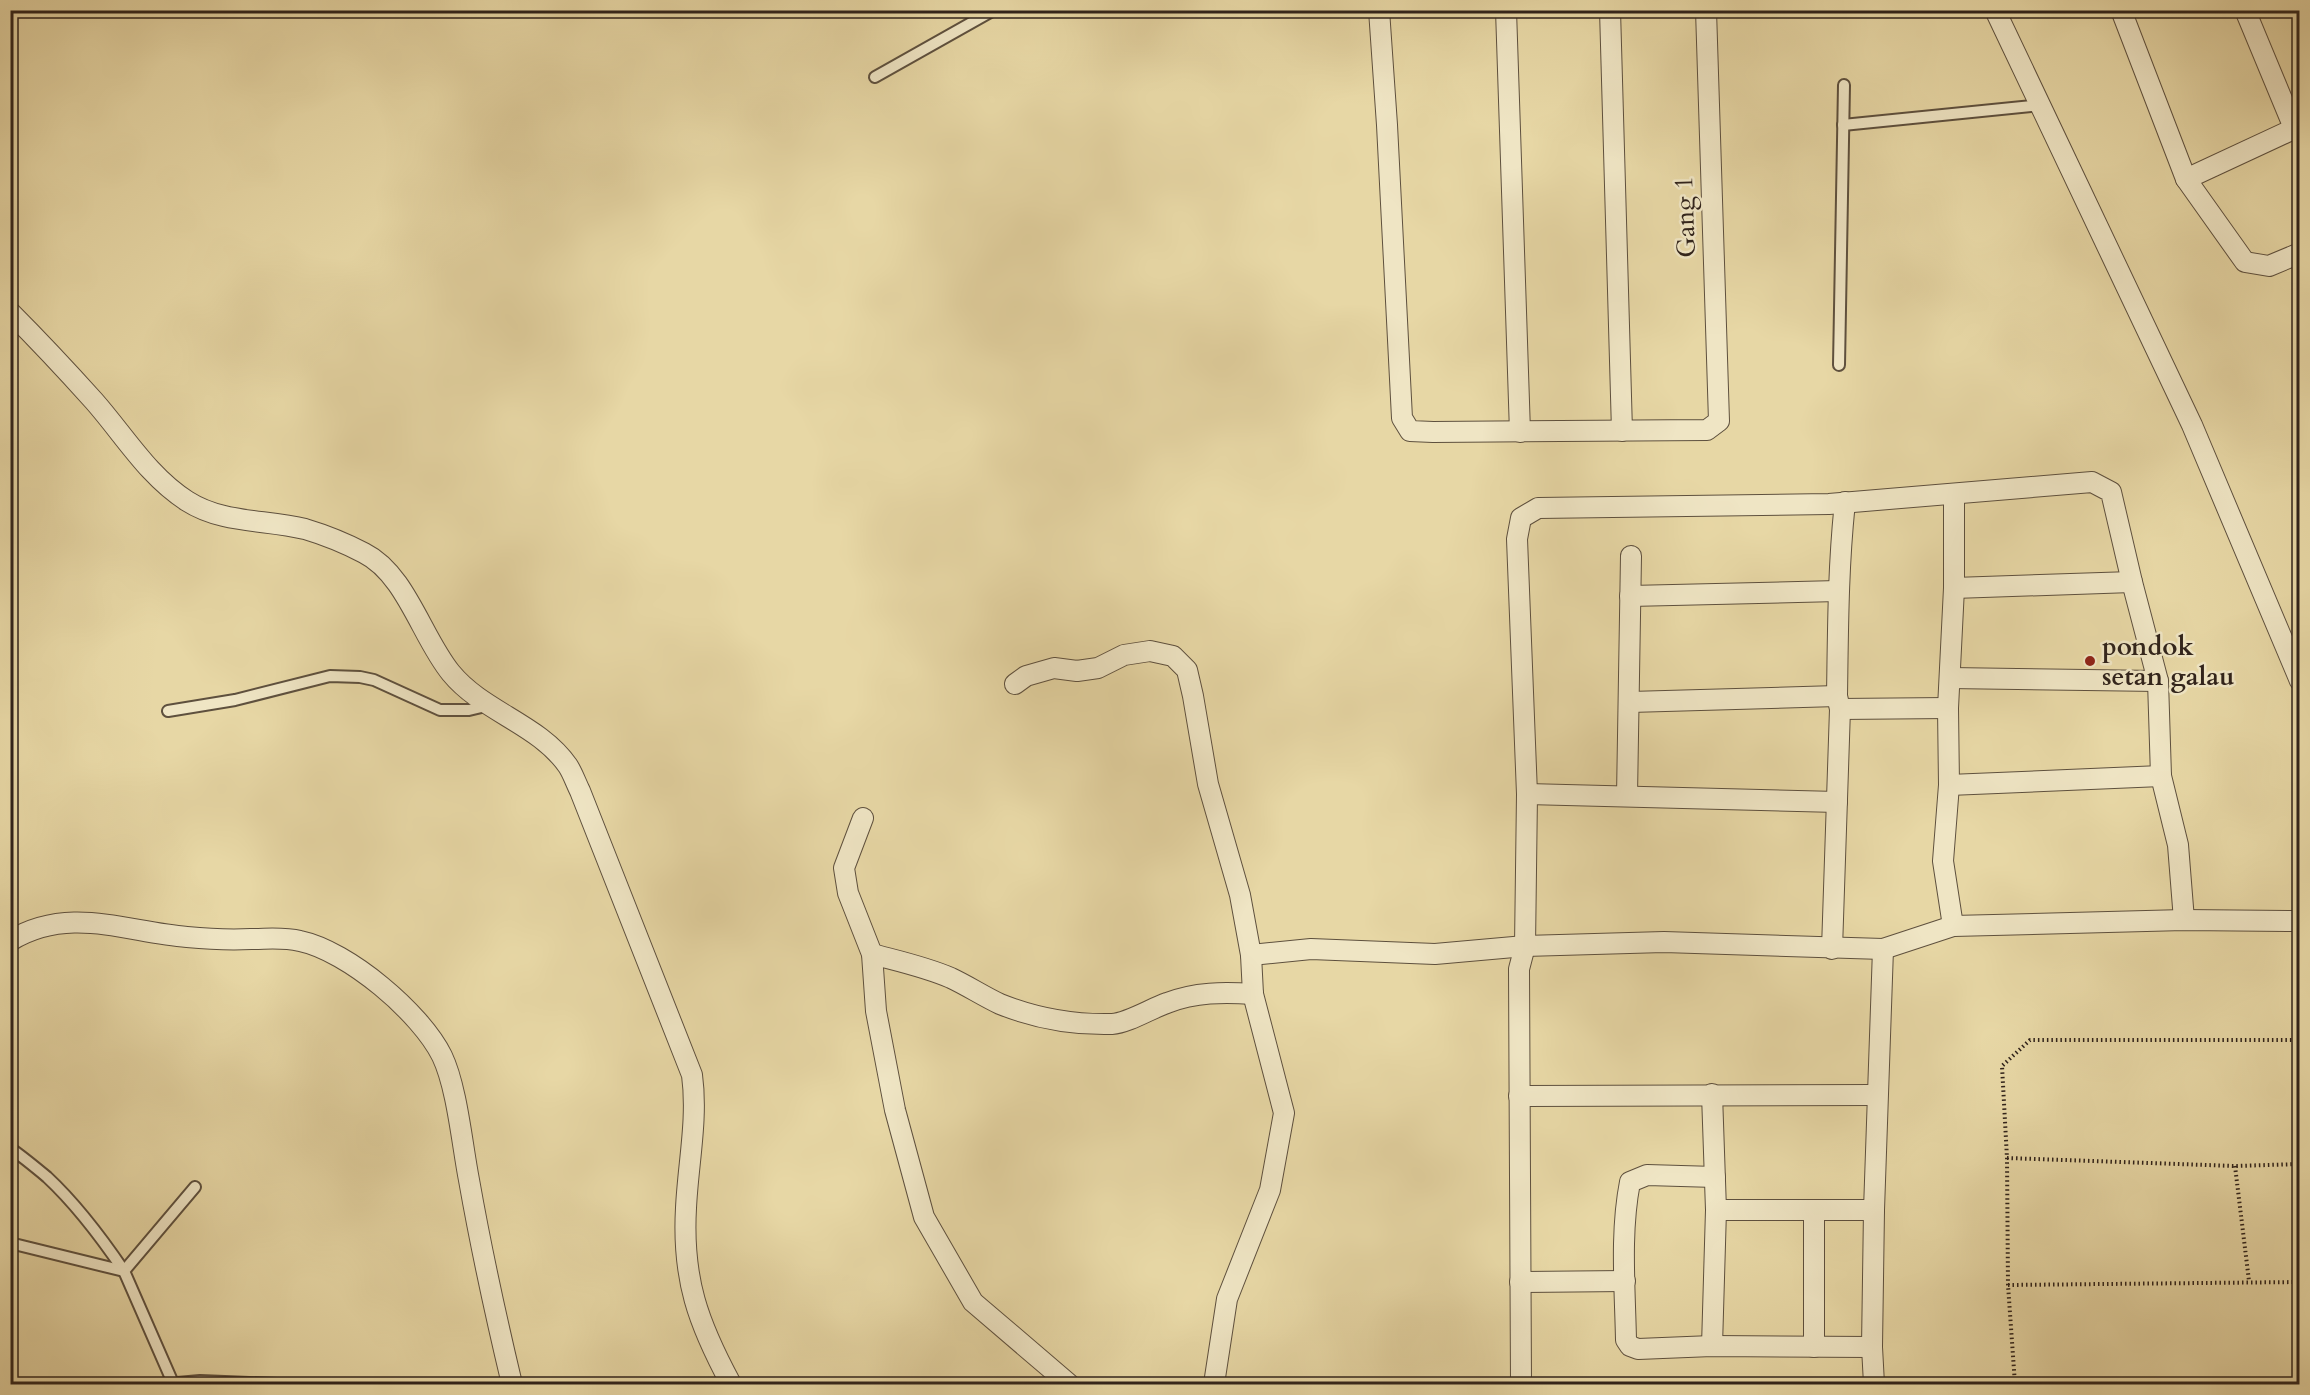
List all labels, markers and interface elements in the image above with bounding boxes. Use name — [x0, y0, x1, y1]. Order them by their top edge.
street label: Gang 1 — [1666, 176, 1704, 258]
place label: pondok setan galau — [2102, 629, 2234, 694]
marker: pondok setan galau — [2083, 654, 2097, 668]

